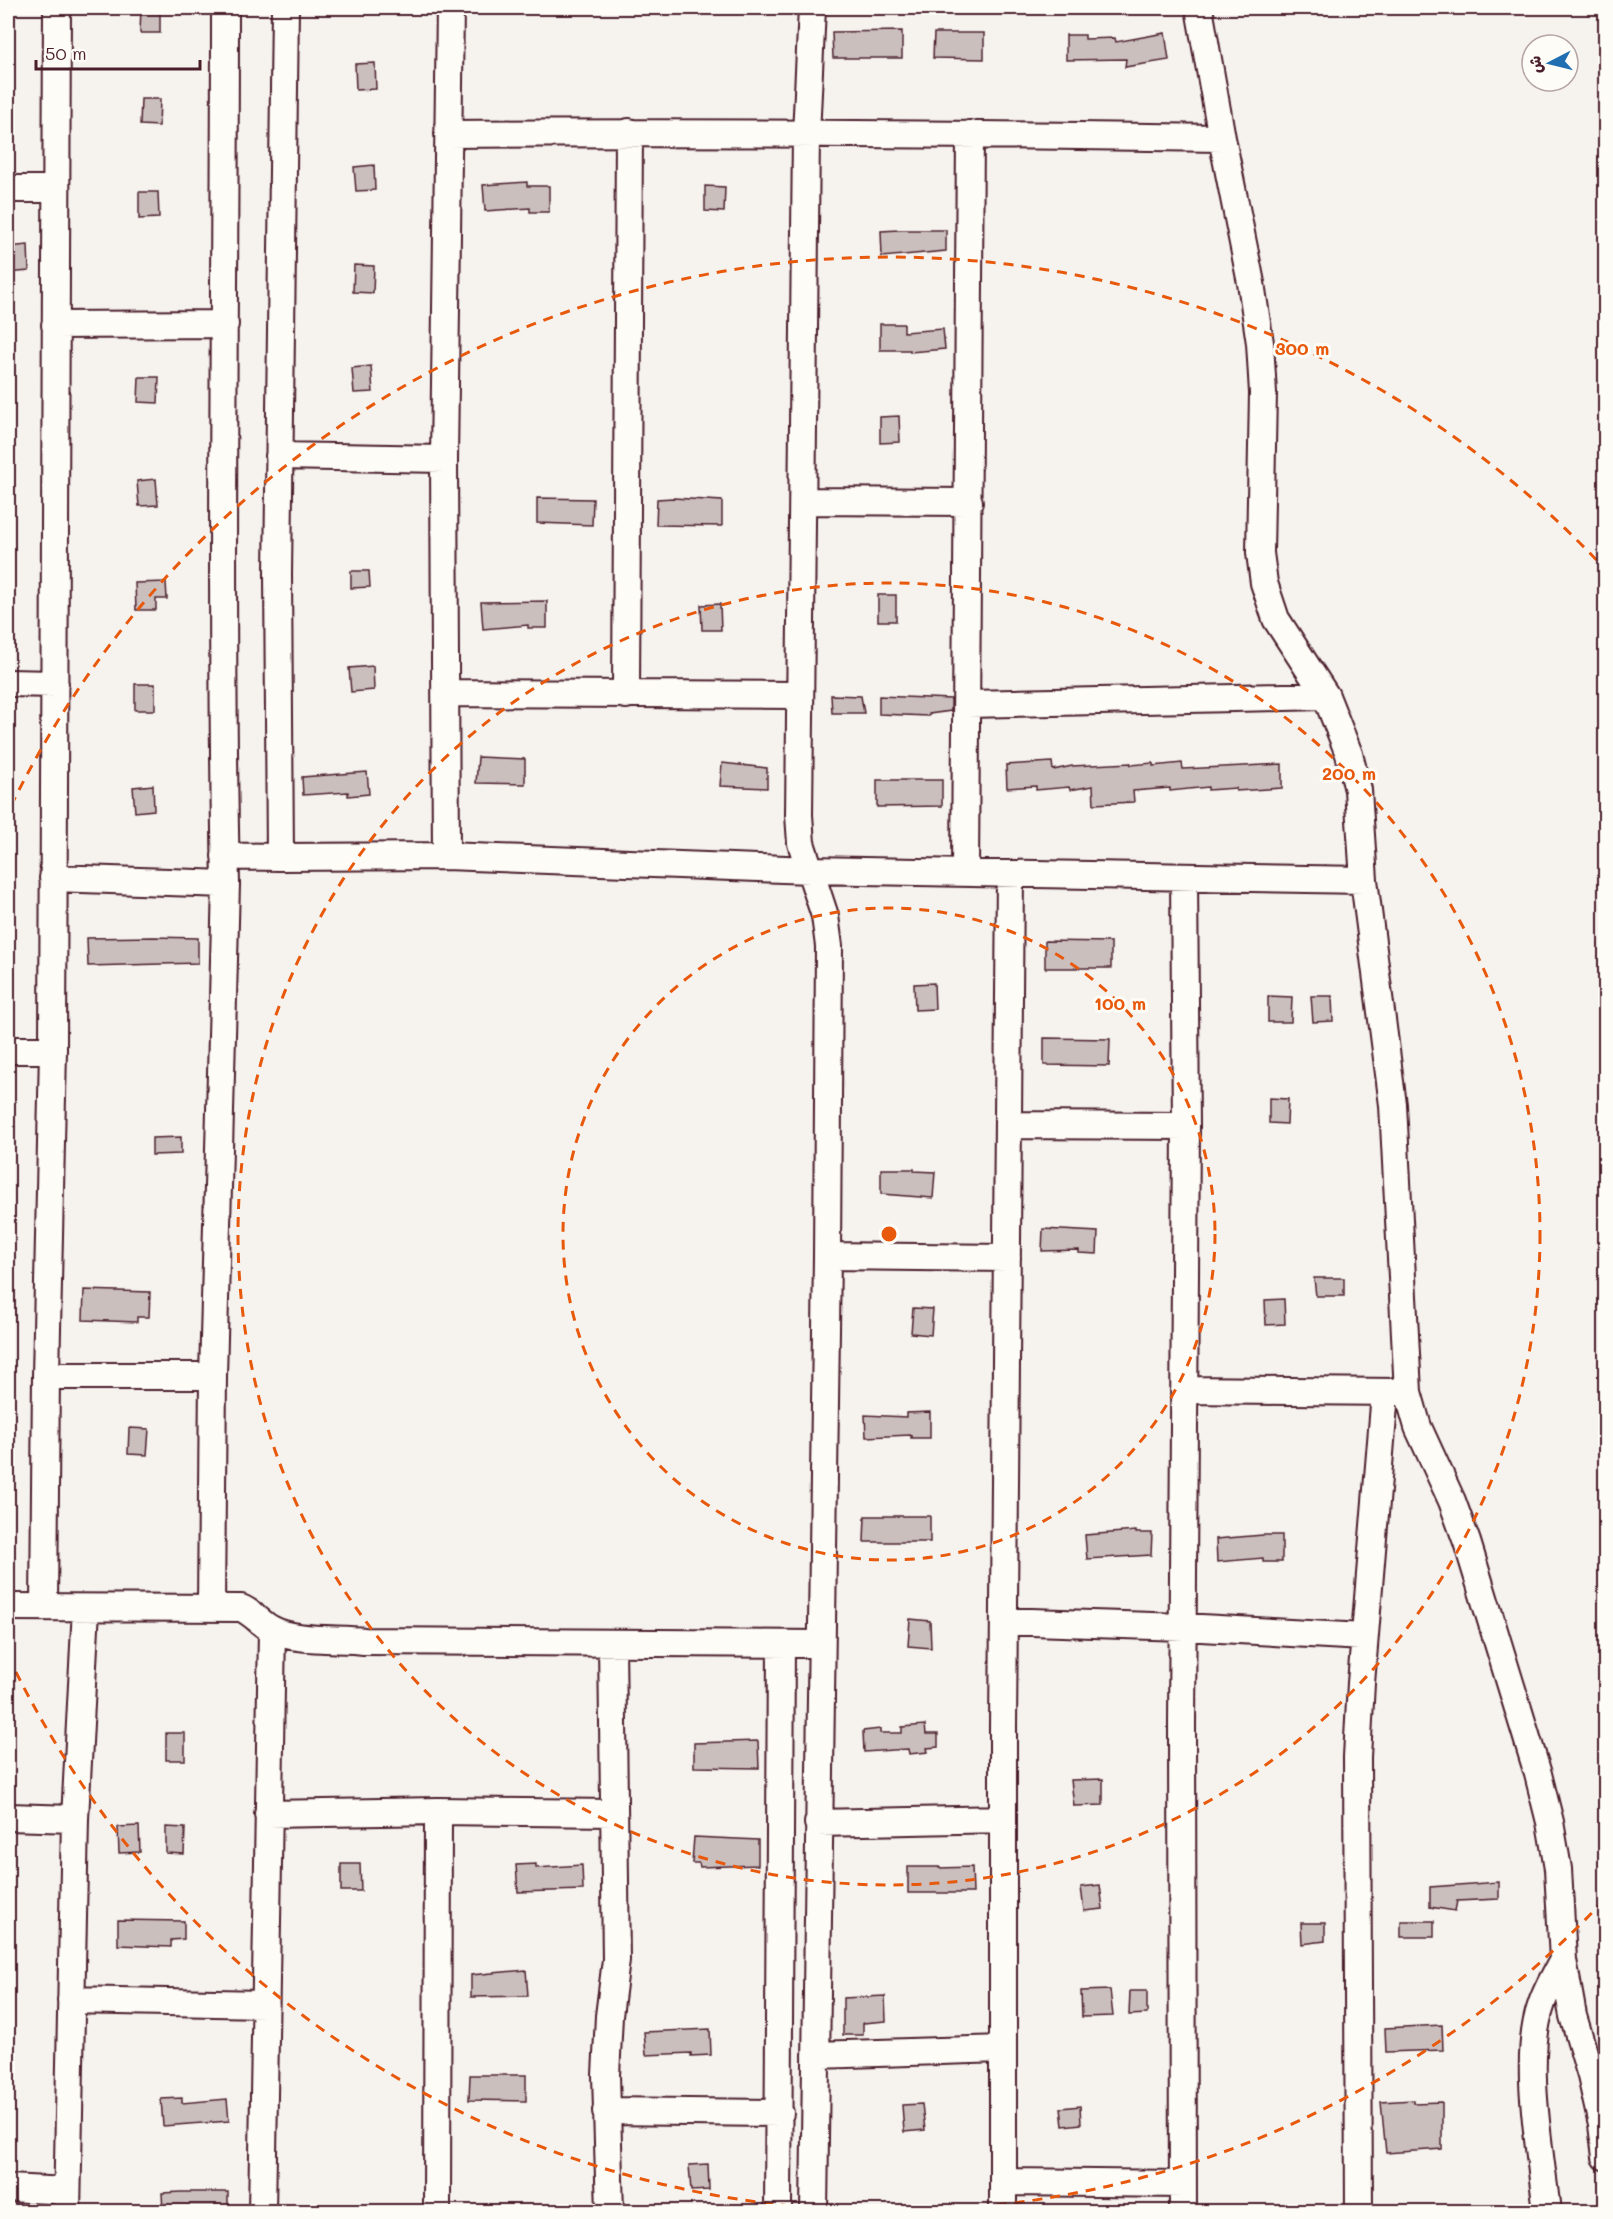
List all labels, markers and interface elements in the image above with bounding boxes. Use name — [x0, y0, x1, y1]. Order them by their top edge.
scale bar — [36, 33, 200, 71]
north arrow — [1520, 33, 1580, 93]
text: 50 m — [45, 41, 87, 65]
text: ش — [1523, 55, 1546, 75]
text: 300 m — [1275, 336, 1329, 360]
text: 200 m — [1322, 761, 1376, 785]
text: 100 m — [1094, 991, 1146, 1015]
centre of rings — [879, 1224, 899, 1244]

